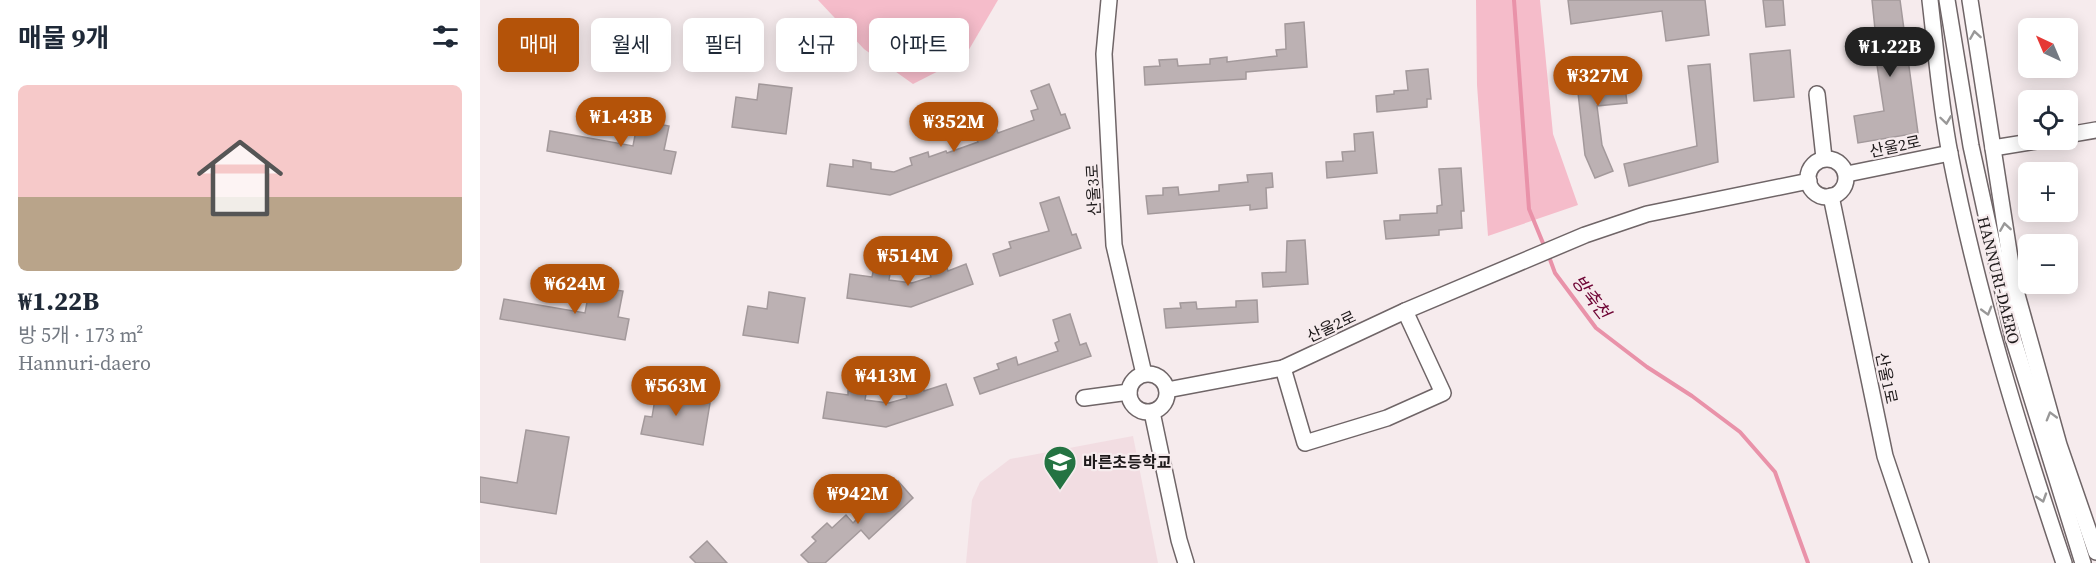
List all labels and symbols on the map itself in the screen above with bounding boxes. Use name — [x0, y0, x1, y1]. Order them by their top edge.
north arrow — [2018, 18, 2078, 78]
pin: ₩1.22B — [1841, 27, 1939, 78]
one-way arrow — [1969, 30, 1982, 40]
pin: ₩327M — [1556, 56, 1640, 107]
pin: ₩1.43B — [572, 97, 670, 148]
pin: ₩352M — [912, 102, 996, 153]
one-way arrow — [1939, 116, 1951, 125]
street label: 산울2로 — [1867, 130, 1923, 162]
street label: 산울3로 — [1081, 163, 1105, 217]
street label: HANNURI-DAERO — [1972, 214, 2026, 346]
one-way arrow — [2000, 223, 2012, 232]
pin: ₩514M — [866, 236, 950, 287]
pin: ₩624M — [533, 264, 617, 315]
water label: 방축천 — [1566, 269, 1618, 326]
street label: 산울2로 — [1303, 305, 1360, 347]
one-way arrow — [1980, 305, 1992, 316]
street label: 산울1로 — [1871, 350, 1903, 406]
pin: ₩413M — [844, 356, 928, 407]
pin: ₩563M — [634, 366, 718, 417]
one-way arrow — [2046, 411, 2058, 422]
school or university icon: 바른초등학교 — [1042, 444, 1078, 491]
place label: 바른초등학교 — [1083, 451, 1172, 473]
pin: ₩942M — [816, 474, 900, 525]
one-way arrow — [2035, 492, 2047, 503]

